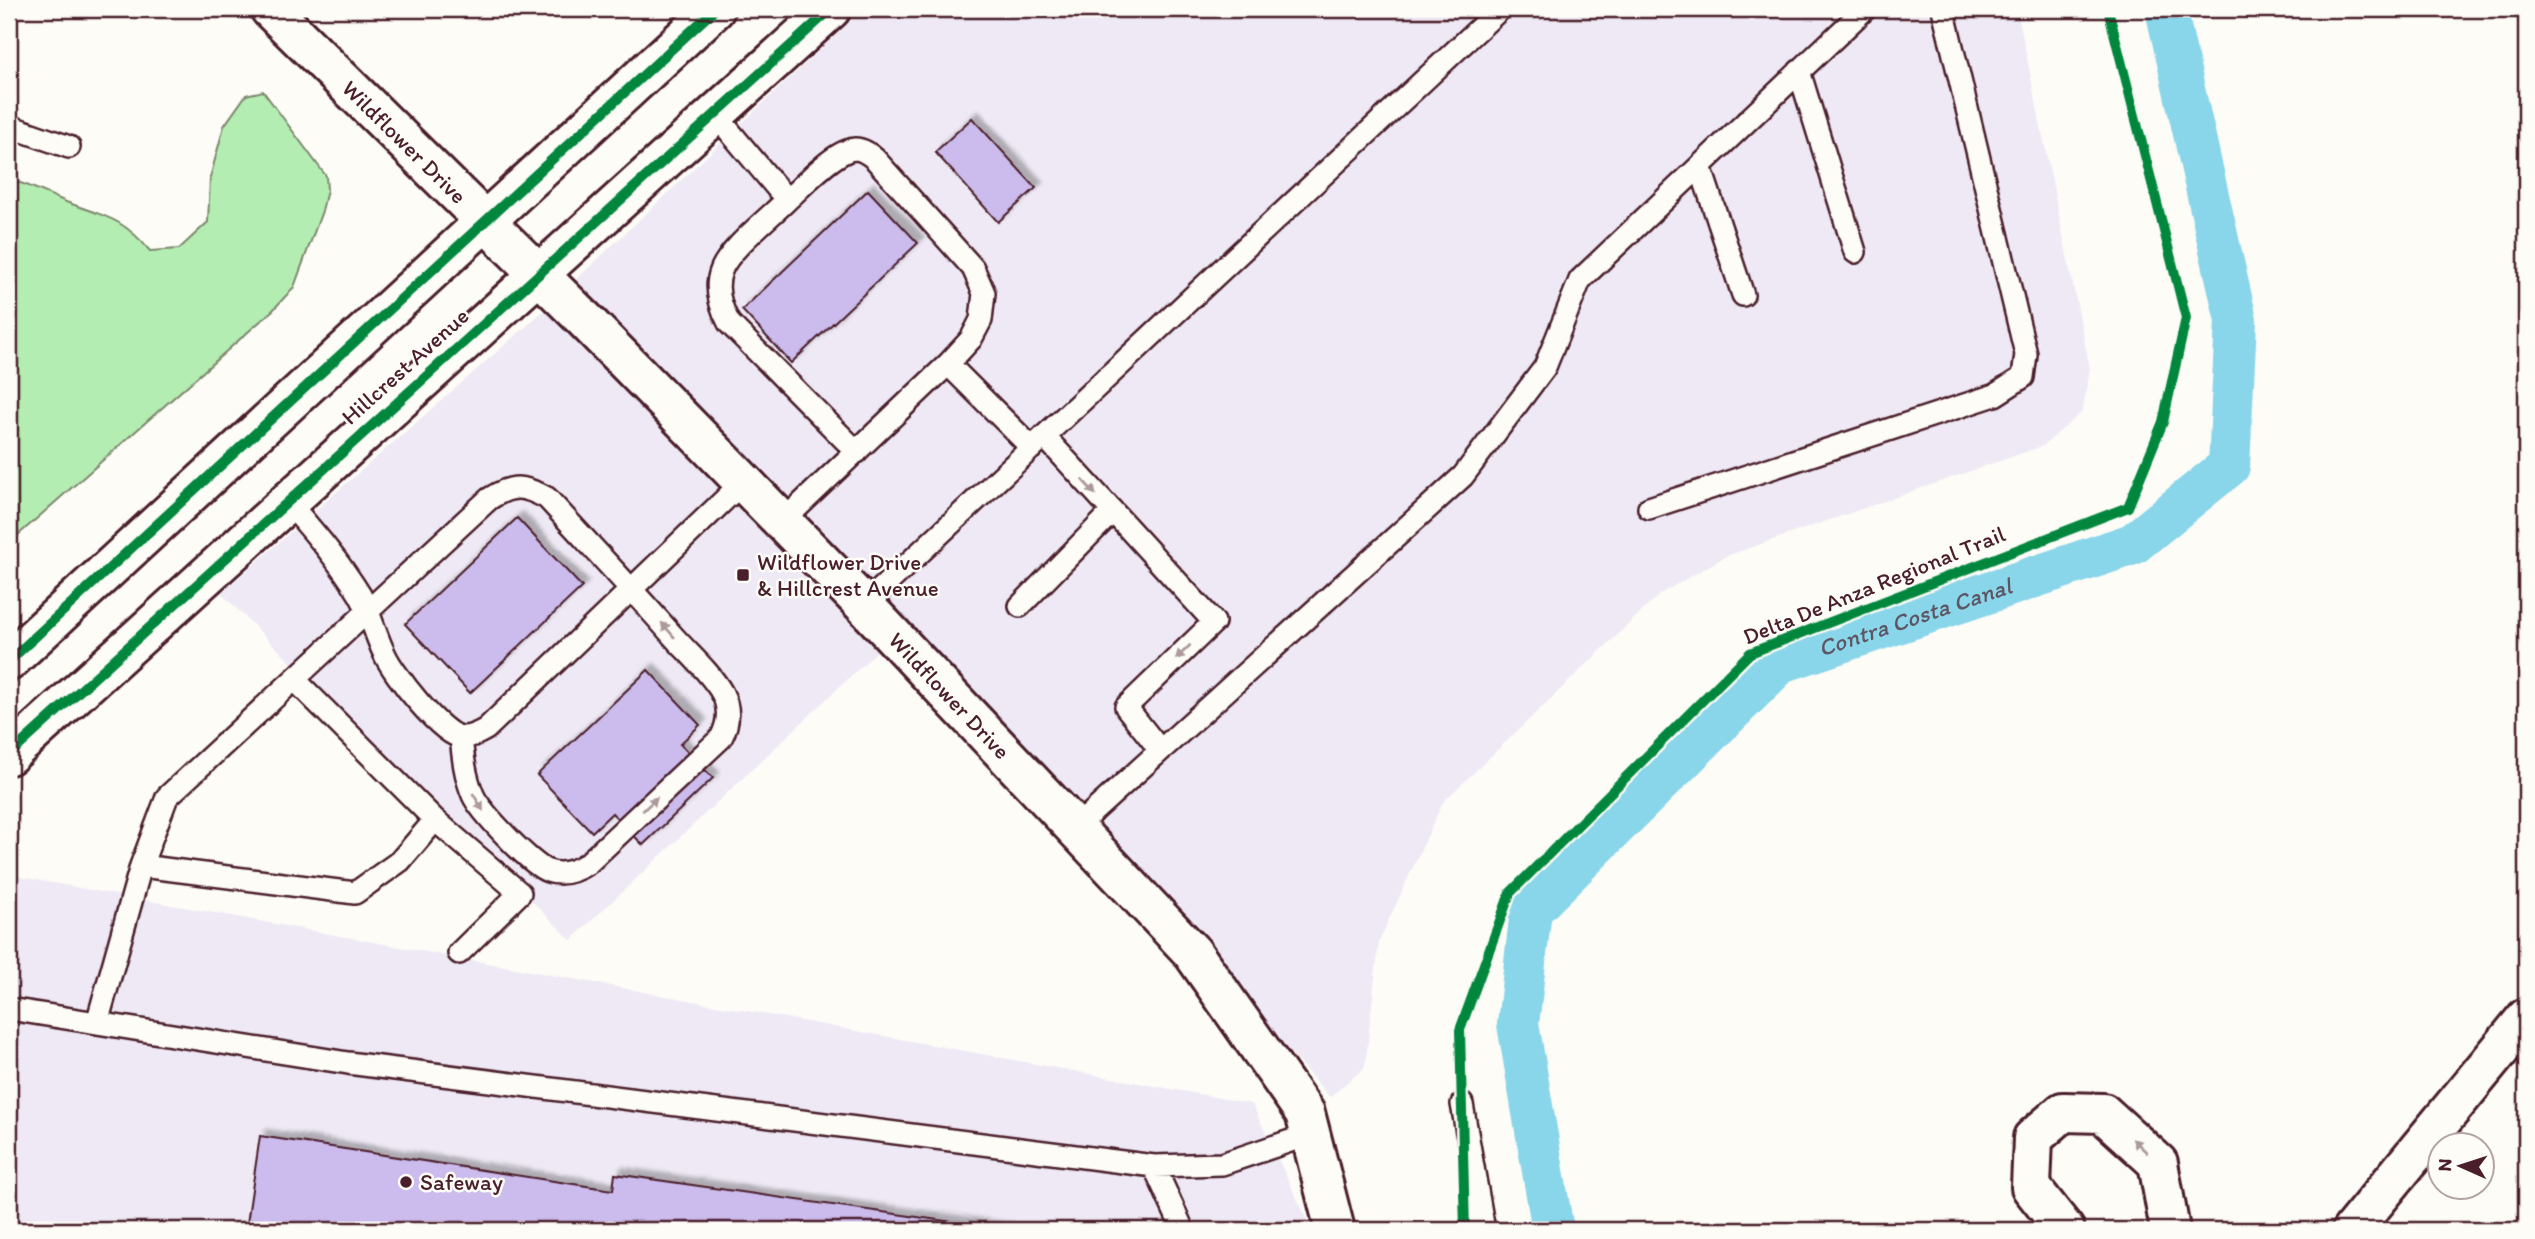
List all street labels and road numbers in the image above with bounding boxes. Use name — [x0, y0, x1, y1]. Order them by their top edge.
street label: Wildflower Drive — [336, 74, 473, 209]
street label: Hillcrest Avenue — [336, 301, 474, 431]
street label: Delta De Anza Regional Trail — [1739, 519, 2010, 651]
street label: Wildflower Drive — [883, 626, 1016, 765]

